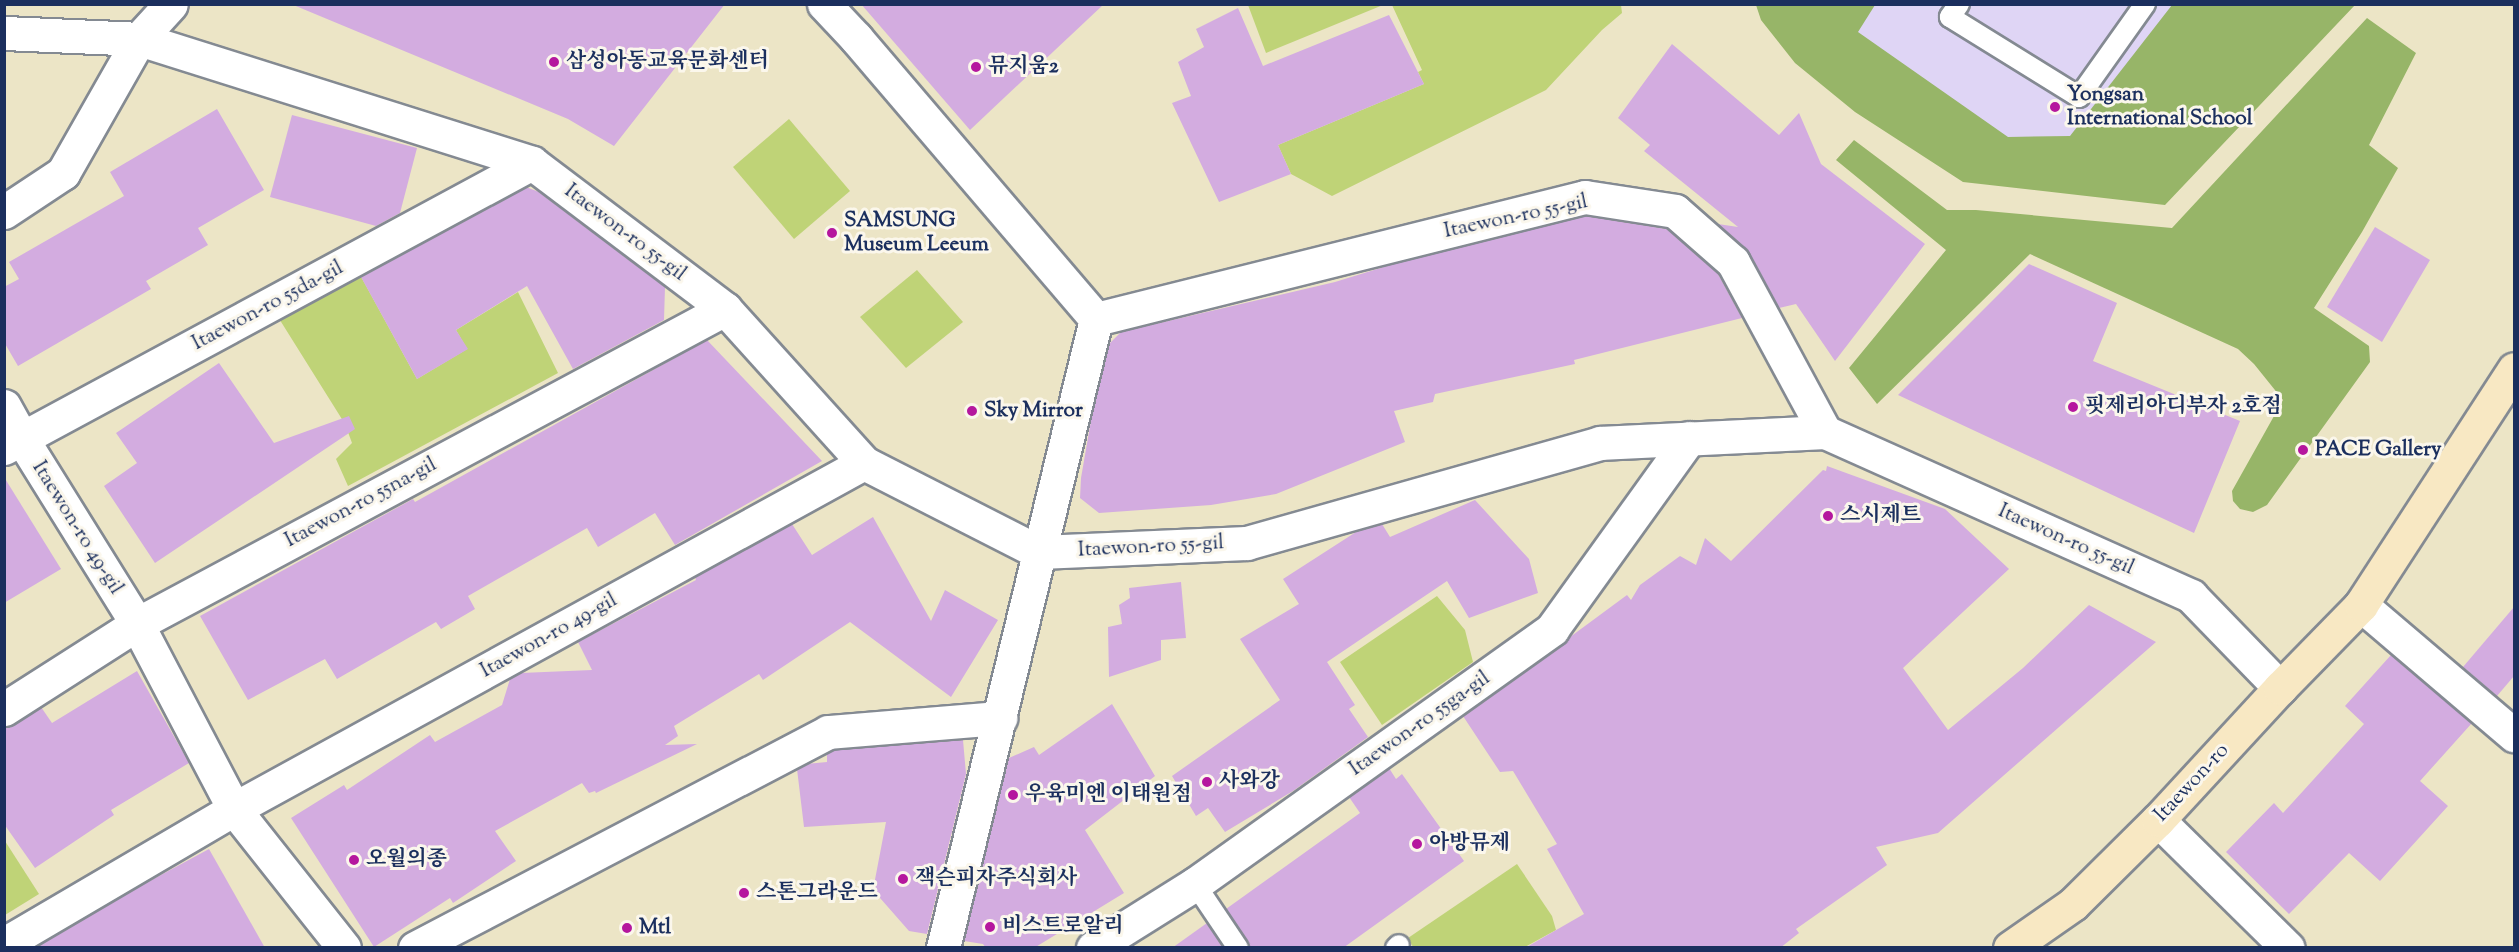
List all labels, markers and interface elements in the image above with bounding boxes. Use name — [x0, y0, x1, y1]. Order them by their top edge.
place label: 삼성아동교육문화센터 — [566, 49, 769, 75]
place label: 뮤지움2 — [988, 54, 1059, 80]
marker: 삼성아동교육문화센터 — [547, 55, 561, 69]
marker: 뮤지움2 — [969, 60, 983, 74]
place label: Yongsan International School — [2067, 82, 2253, 132]
marker: Yongsan International School — [2048, 100, 2062, 114]
street label: Itaewon-ro 55-gil — [559, 179, 691, 287]
street label: Itaewon-ro 55-gil — [1442, 189, 1590, 245]
place label: SAMSUNG Museum Leeum — [844, 208, 989, 258]
marker: SAMSUNG Museum Leeum — [825, 226, 839, 240]
street label: Itaewon-ro 55da-gil — [188, 256, 348, 356]
place label: 핏제리아디부자 2호점 — [2085, 394, 2282, 420]
place label: Sky Mirror — [984, 398, 1083, 424]
marker: 핏제리아디부자 2호점 — [2066, 400, 2080, 414]
marker: Sky Mirror — [965, 404, 979, 418]
place label: PACE Gallery — [2315, 437, 2442, 463]
marker: PACE Gallery — [2296, 443, 2310, 457]
street label: Itaewon-ro 55na-gil — [281, 452, 441, 554]
street label: Itaewon-ro 49-gil — [26, 457, 128, 599]
street label: Itaewon-ro 55-gil — [1994, 499, 2138, 581]
place label: 스시제트 — [1840, 503, 1921, 529]
marker: 스시제트 — [1821, 509, 1835, 523]
street label: Itaewon-ro 55-gil — [1077, 531, 1225, 563]
street label: Itaewon-ro 49-gil — [476, 588, 622, 684]
street label: Itaewon-ro 55ga-gil — [1345, 666, 1495, 782]
street label: Itaewon-ro — [2149, 738, 2235, 828]
place label: 사와강 — [1219, 769, 1280, 795]
marker: 사와강 — [1200, 775, 1214, 789]
place label: 우육미엔 이태원점 — [1025, 782, 1192, 808]
marker: 우육미엔 이태원점 — [1006, 788, 1020, 802]
place label: 아방뮤제 — [1429, 831, 1510, 857]
marker: 아방뮤제 — [1410, 837, 1424, 851]
place label: 오월의종 — [366, 847, 447, 873]
marker: 오월의종 — [347, 853, 361, 867]
place label: 잭슨피자주식회사 — [915, 866, 1077, 892]
marker: 잭슨피자주식회사 — [896, 872, 910, 886]
place label: 스톤그라운드 — [756, 880, 878, 906]
marker: 스톤그라운드 — [737, 886, 751, 900]
place label: 비스트로알리 — [1002, 914, 1124, 940]
place label: Mtl — [639, 915, 671, 941]
marker: 비스트로알리 — [983, 920, 997, 934]
marker: Mtl — [620, 921, 634, 935]

